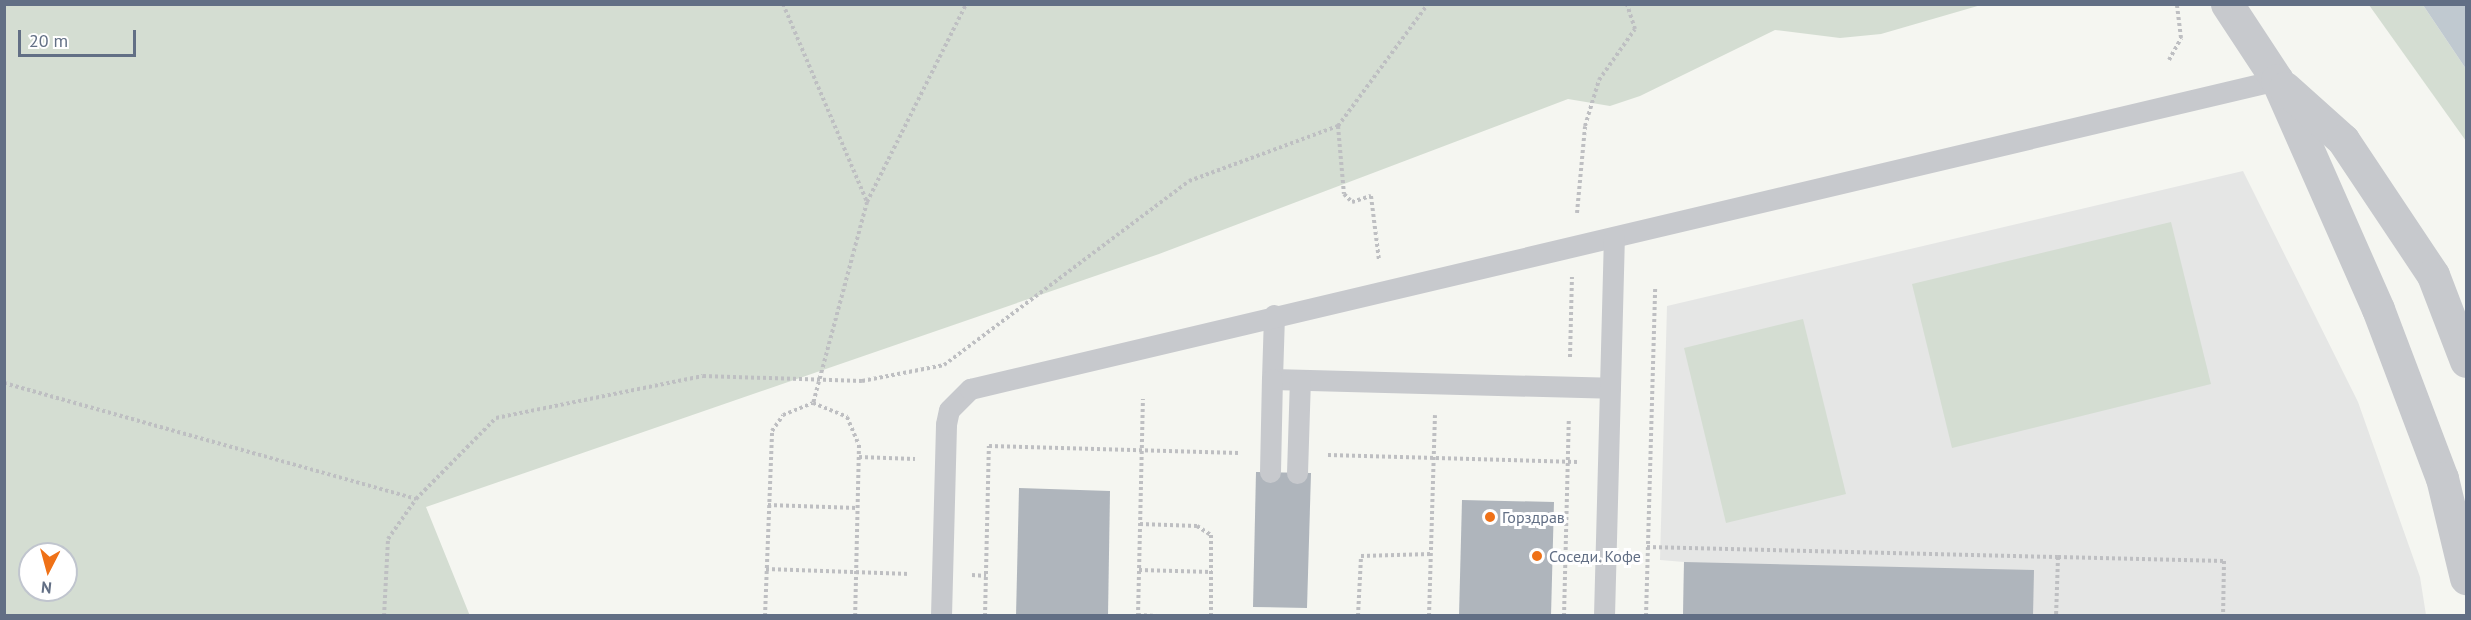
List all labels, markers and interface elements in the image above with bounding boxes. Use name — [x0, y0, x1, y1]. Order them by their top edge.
scale bar — [21, 18, 140, 56]
text: 20 m — [29, 29, 68, 52]
place label: Горздрав — [1502, 507, 1565, 527]
marker: Горздрав — [1483, 510, 1497, 524]
north arrow — [18, 542, 78, 602]
place label: Соседи. Кофе — [1549, 546, 1642, 566]
marker: Соседи. Кофе — [1530, 549, 1544, 563]
text: N — [40, 577, 53, 598]

